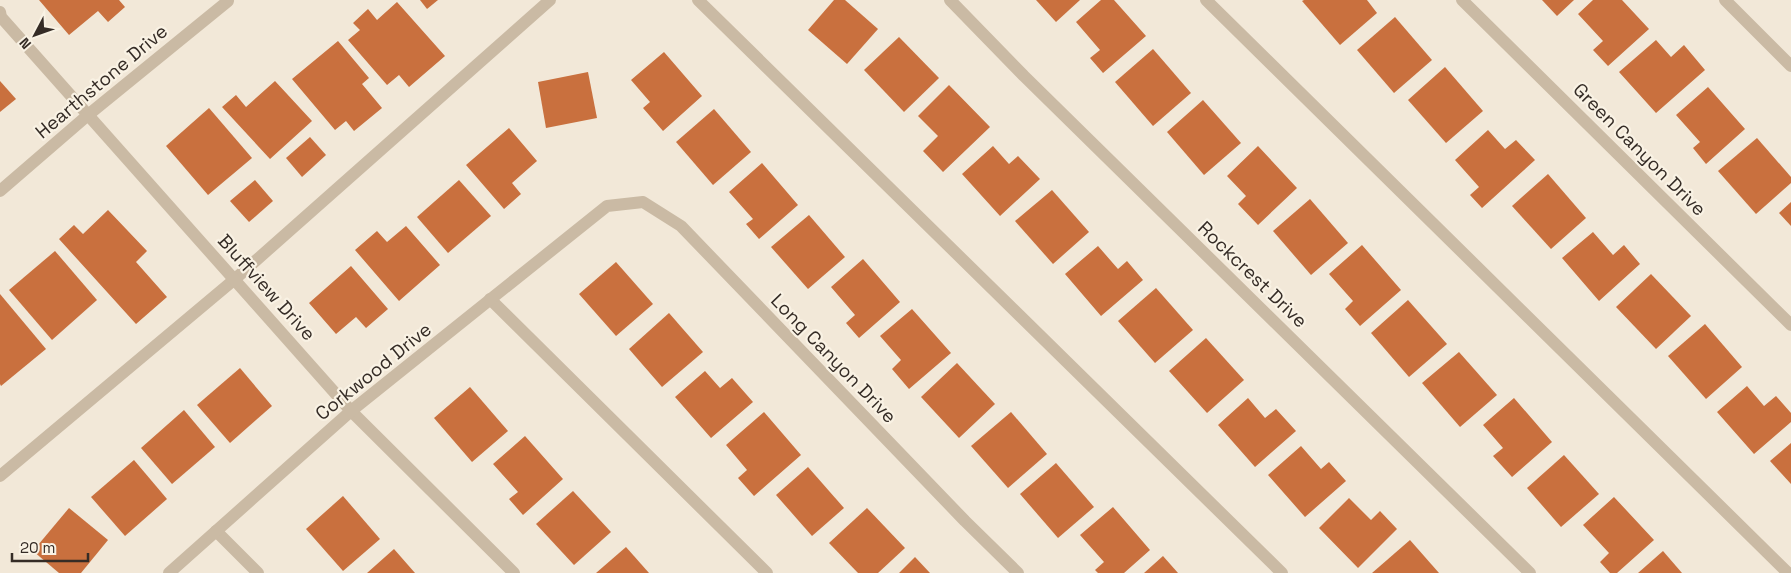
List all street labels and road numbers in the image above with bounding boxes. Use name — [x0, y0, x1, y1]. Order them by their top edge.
street label: Hearthstone Drive — [30, 19, 173, 144]
street label: Green Canyon Drive — [1568, 77, 1712, 221]
street label: Rockcrest Drive — [1192, 216, 1313, 333]
street label: Bluffview Drive — [212, 229, 321, 346]
street label: Long Canyon Drive — [765, 288, 902, 428]
street label: Corkwood Drive — [310, 317, 437, 426]

